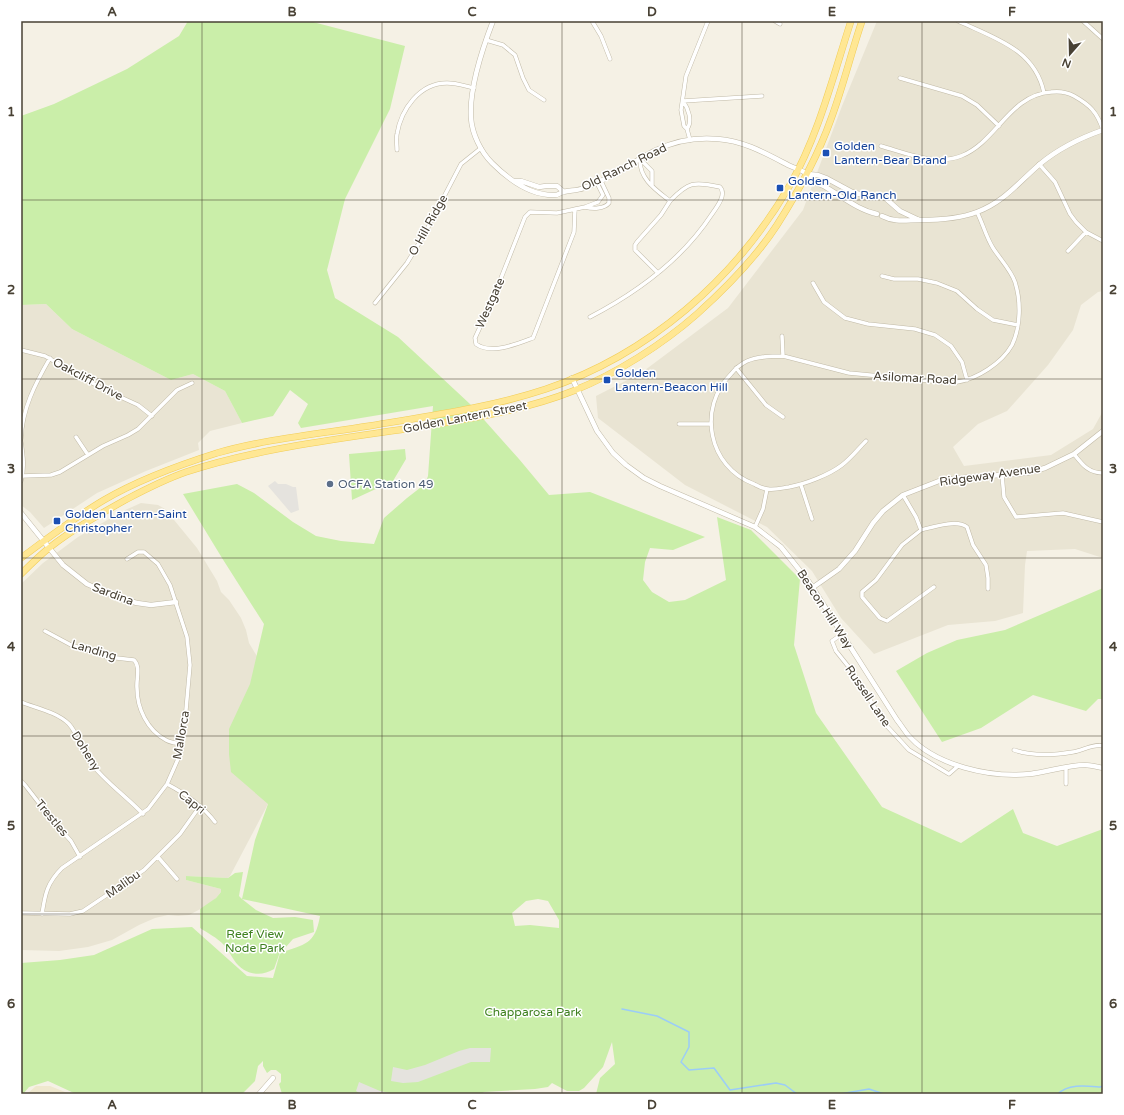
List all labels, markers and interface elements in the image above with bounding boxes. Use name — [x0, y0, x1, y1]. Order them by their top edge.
text: A — [107, 4, 117, 20]
text: B — [287, 4, 297, 20]
text: C — [467, 4, 477, 20]
text: D — [647, 4, 657, 20]
text: E — [828, 4, 836, 20]
text: F — [1008, 4, 1016, 20]
north arrow — [1050, 34, 1090, 74]
text: N — [1060, 55, 1073, 71]
text: 1 — [7, 104, 15, 120]
text: 1 — [1109, 104, 1117, 120]
place label: Golden Lantern-Bear Brand — [834, 139, 947, 167]
street label: Old Ranch Road — [579, 140, 669, 194]
marker: Golden Lantern-Bear Brand — [821, 148, 831, 158]
place label: Golden Lantern-Old Ranch — [788, 174, 897, 202]
marker: Golden Lantern-Old Ranch — [775, 183, 785, 193]
street label: O Hill Ridge — [406, 192, 451, 258]
street label: Westgate — [473, 275, 507, 331]
text: 2 — [7, 282, 15, 298]
text: 2 — [1109, 282, 1117, 298]
street label: Oakcliff Drive — [51, 355, 126, 403]
place label: Golden Lantern-Beacon Hill — [615, 366, 728, 394]
street label: Asilomar Road — [873, 369, 957, 387]
marker: Golden Lantern-Beacon Hill — [602, 375, 612, 385]
street label: Golden Lantern Street — [402, 398, 528, 436]
text: 3 — [7, 461, 15, 477]
street label: Ridgeway Avenue — [939, 461, 1042, 489]
text: 3 — [1109, 461, 1117, 477]
place label: OCFA Station 49 — [338, 477, 434, 491]
marker: OCFA Station 49 — [325, 479, 335, 489]
place label: Golden Lantern-Saint Christopher — [65, 507, 187, 535]
marker: Golden Lantern-Saint Christopher — [52, 516, 62, 526]
street label: Beacon Hill Way — [794, 567, 856, 652]
street label: Sardina — [90, 580, 136, 608]
street label: Landing — [70, 637, 118, 663]
text: 4 — [7, 639, 16, 655]
text: 4 — [1109, 639, 1118, 655]
street label: Russell Lane — [842, 663, 894, 730]
street label: Mallorca — [170, 710, 192, 760]
street label: Doheny — [68, 729, 104, 774]
street label: Capri — [176, 787, 208, 817]
street label: Trestles — [33, 797, 72, 839]
text: 5 — [7, 818, 15, 834]
text: 5 — [1109, 818, 1117, 834]
street label: Malibu — [103, 867, 143, 901]
park label: Reef View Node Park — [225, 927, 285, 955]
text: 6 — [7, 996, 15, 1012]
text: 6 — [1109, 996, 1117, 1012]
park label: Chapparosa Park — [484, 1005, 582, 1019]
text: A — [107, 1097, 117, 1113]
text: B — [287, 1097, 297, 1113]
text: C — [467, 1097, 477, 1113]
text: D — [647, 1097, 657, 1113]
text: E — [828, 1097, 836, 1113]
text: F — [1008, 1097, 1016, 1113]

